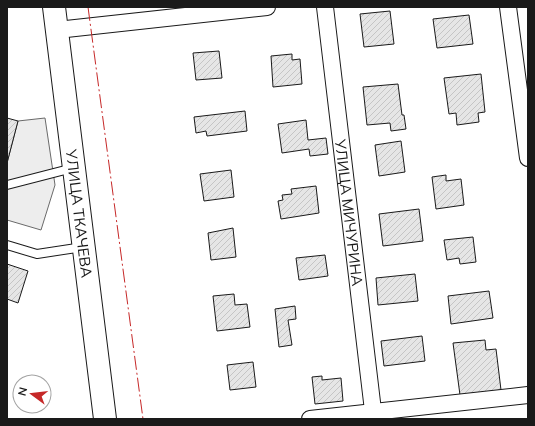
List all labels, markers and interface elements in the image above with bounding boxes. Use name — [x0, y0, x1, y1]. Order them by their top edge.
street label: УЛИЦА МИЧУРИНА — [331, 137, 368, 287]
street label: УЛИЦА ТКАЧЕВА — [62, 147, 97, 279]
north arrow — [12, 374, 52, 414]
text: N — [15, 386, 30, 397]

